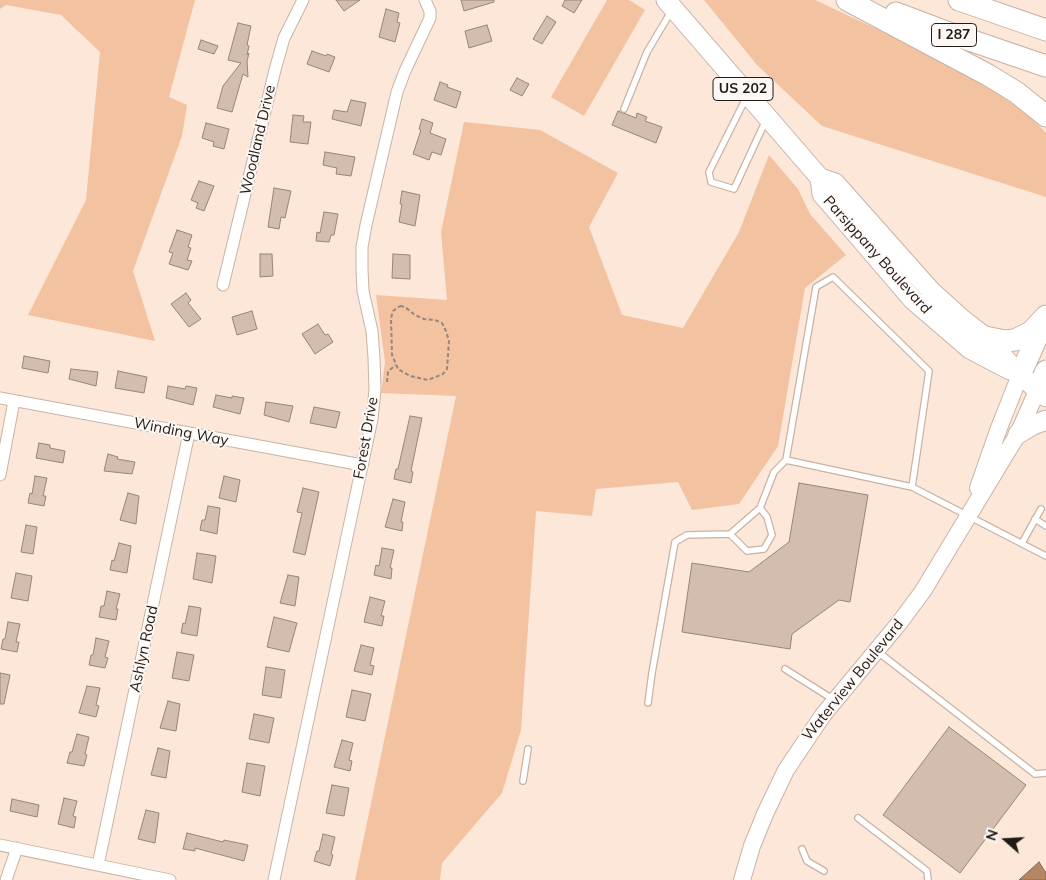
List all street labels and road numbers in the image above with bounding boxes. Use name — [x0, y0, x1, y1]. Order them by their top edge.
road number: I 287 — [932, 24, 976, 46]
road number: US 202 — [713, 78, 773, 100]
street label: Woodland Drive — [237, 83, 279, 197]
street label: Parsippany Boulevard — [819, 192, 935, 318]
street label: Forest Drive — [350, 396, 382, 480]
street label: Winding Way — [132, 414, 230, 450]
street label: Ashlyn Road — [126, 604, 162, 694]
street label: Waterview Boulevard — [799, 616, 907, 744]

